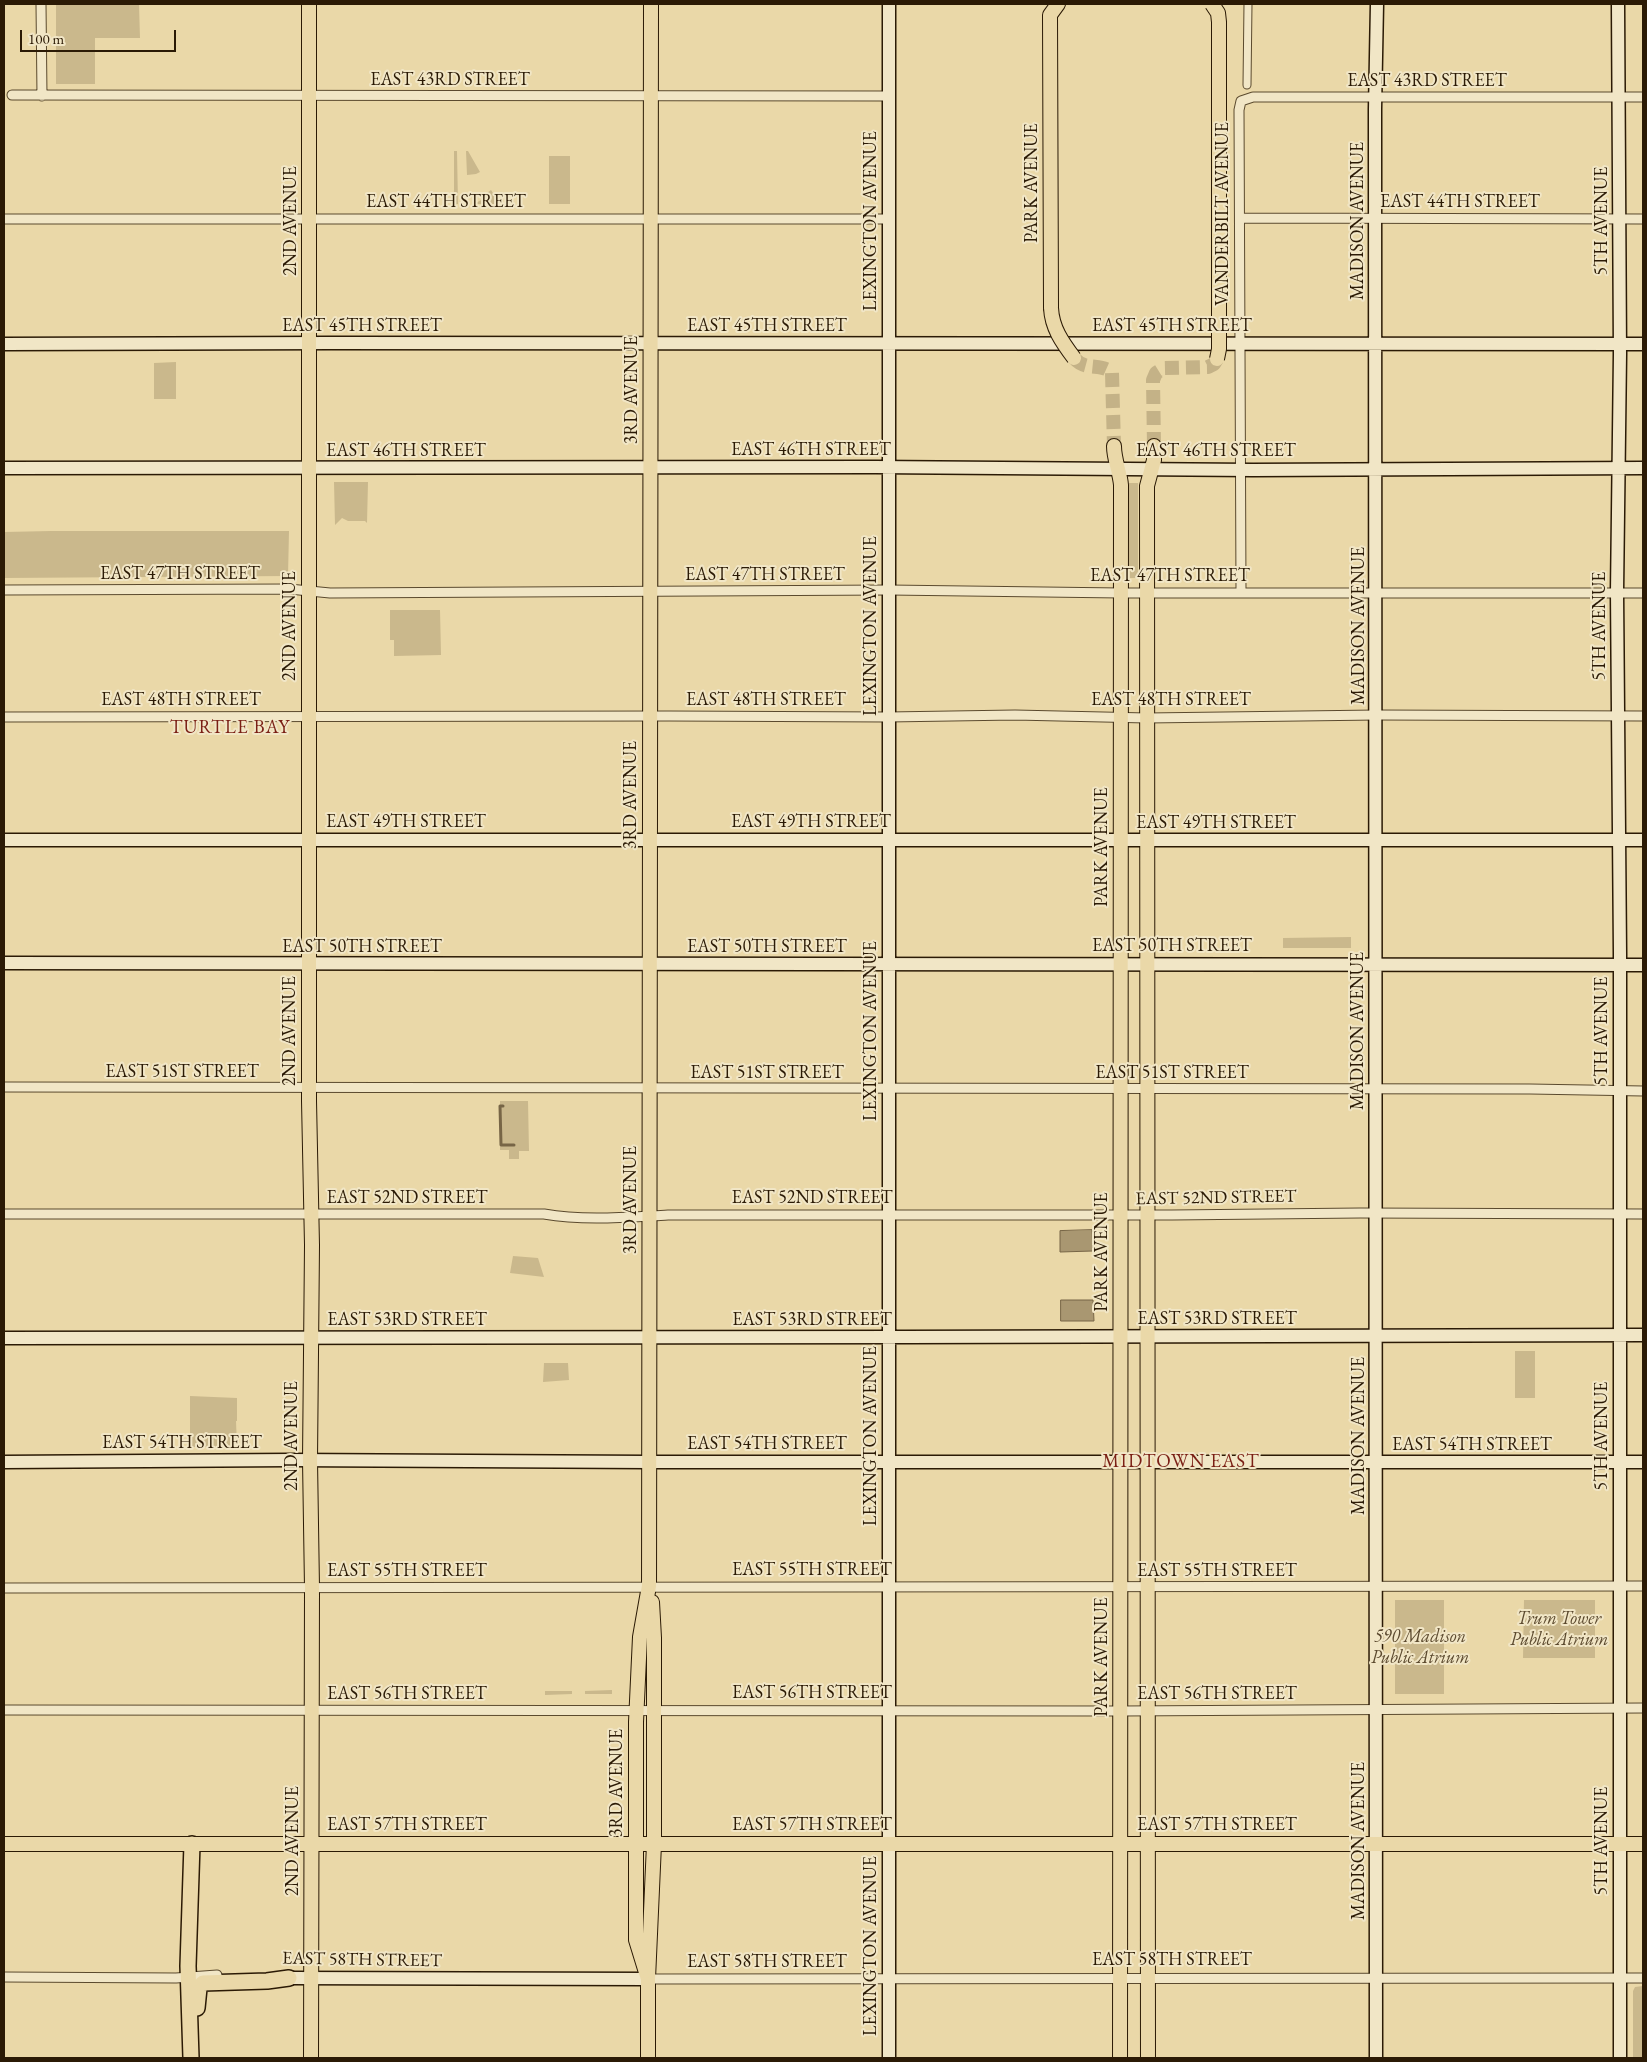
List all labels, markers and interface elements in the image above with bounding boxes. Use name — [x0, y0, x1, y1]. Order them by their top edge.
scale bar — [22, 20, 179, 52]
text: 100 m — [28, 29, 64, 48]
street label: EAST 43RD STREET — [370, 69, 530, 91]
street label: EAST 43RD STREET — [1347, 70, 1507, 92]
street label: VANDERBILT AVENUE — [1212, 122, 1234, 306]
street label: PARK AVENUE — [1021, 123, 1043, 243]
street label: LEXINGTON AVENUE — [860, 131, 882, 311]
street label: MADISON AVENUE — [1347, 142, 1369, 300]
street label: 2ND AVENUE — [280, 166, 302, 276]
street label: 5TH AVENUE — [1591, 167, 1613, 275]
street label: EAST 44TH STREET — [366, 191, 526, 213]
street label: EAST 44TH STREET — [1380, 191, 1540, 213]
street label: EAST 45TH STREET — [282, 315, 442, 337]
street label: EAST 45TH STREET — [687, 315, 847, 337]
street label: EAST 45TH STREET — [1092, 315, 1252, 337]
street label: 3RD AVENUE — [621, 336, 643, 444]
street label: EAST 46TH STREET — [731, 439, 891, 461]
street label: EAST 46TH STREET — [326, 440, 486, 462]
street label: EAST 46TH STREET — [1136, 440, 1296, 462]
street label: LEXINGTON AVENUE — [860, 536, 882, 716]
street label: MADISON AVENUE — [1348, 547, 1370, 705]
street label: EAST 47TH STREET — [100, 563, 260, 585]
street label: EAST 47TH STREET — [685, 564, 845, 586]
street label: EAST 47TH STREET — [1090, 565, 1250, 587]
street label: 2ND AVENUE — [279, 571, 301, 681]
street label: 5TH AVENUE — [1589, 572, 1611, 680]
street label: EAST 48TH STREET — [101, 689, 261, 711]
street label: EAST 48TH STREET — [686, 689, 846, 711]
street label: EAST 48TH STREET — [1091, 689, 1251, 711]
district label: TURTLE BAY — [168, 717, 292, 739]
street label: 3RD AVENUE — [620, 741, 642, 849]
street label: PARK AVENUE — [1091, 787, 1113, 907]
street label: EAST 49TH STREET — [326, 811, 486, 833]
street label: EAST 49TH STREET — [731, 811, 891, 833]
street label: EAST 49TH STREET — [1136, 812, 1296, 834]
street label: EAST 50TH STREET — [1092, 935, 1252, 957]
street label: EAST 50TH STREET — [282, 936, 442, 958]
street label: EAST 50TH STREET — [687, 936, 847, 958]
street label: LEXINGTON AVENUE — [860, 941, 882, 1121]
street label: MADISON AVENUE — [1347, 952, 1369, 1110]
street label: 2ND AVENUE — [279, 976, 301, 1086]
street label: 5TH AVENUE — [1591, 977, 1613, 1085]
street label: EAST 51ST STREET — [105, 1061, 259, 1083]
street label: EAST 51ST STREET — [690, 1062, 844, 1084]
street label: EAST 51ST STREET — [1095, 1062, 1249, 1084]
street label: 3RD AVENUE — [620, 1146, 642, 1254]
street label: EAST 52ND STREET — [1135, 1186, 1297, 1210]
street label: EAST 52ND STREET — [327, 1187, 487, 1209]
street label: EAST 52ND STREET — [732, 1187, 892, 1209]
street label: PARK AVENUE — [1091, 1192, 1113, 1312]
street label: EAST 53RD STREET — [1137, 1308, 1297, 1330]
street label: EAST 53RD STREET — [327, 1309, 487, 1331]
street label: EAST 53RD STREET — [732, 1309, 892, 1331]
street label: LEXINGTON AVENUE — [860, 1346, 882, 1526]
street label: MADISON AVENUE — [1348, 1357, 1370, 1515]
street label: 2ND AVENUE — [281, 1381, 303, 1491]
street label: 5TH AVENUE — [1591, 1382, 1613, 1490]
street label: EAST 54TH STREET — [102, 1432, 262, 1454]
street label: EAST 54TH STREET — [687, 1433, 847, 1455]
street label: EAST 54TH STREET — [1392, 1434, 1552, 1456]
district label: MIDTOWN EAST — [1101, 1451, 1261, 1473]
street label: EAST 55TH STREET — [732, 1559, 892, 1581]
street label: EAST 55TH STREET — [327, 1560, 487, 1582]
street label: EAST 55TH STREET — [1137, 1560, 1297, 1582]
street label: PARK AVENUE — [1091, 1597, 1113, 1717]
park label: Trum Tower Public Atrium — [1510, 1608, 1608, 1650]
park label: 590 Madison Public Atrium — [1371, 1626, 1469, 1668]
street label: EAST 56TH STREET — [732, 1682, 892, 1704]
street label: EAST 56TH STREET — [327, 1683, 487, 1705]
street label: EAST 56TH STREET — [1137, 1683, 1297, 1705]
street label: 3RD AVENUE — [606, 1729, 628, 1837]
street label: MADISON AVENUE — [1348, 1762, 1370, 1920]
street label: 2ND AVENUE — [282, 1786, 304, 1896]
street label: 5TH AVENUE — [1591, 1787, 1613, 1895]
street label: EAST 57TH STREET — [327, 1814, 487, 1836]
street label: EAST 57TH STREET — [732, 1814, 892, 1836]
street label: EAST 57TH STREET — [1137, 1814, 1297, 1836]
street label: LEXINGTON AVENUE — [860, 1856, 882, 2036]
street label: EAST 58TH STREET — [282, 1948, 442, 1972]
street label: EAST 58TH STREET — [1092, 1949, 1252, 1971]
street label: EAST 58TH STREET — [687, 1951, 847, 1973]

